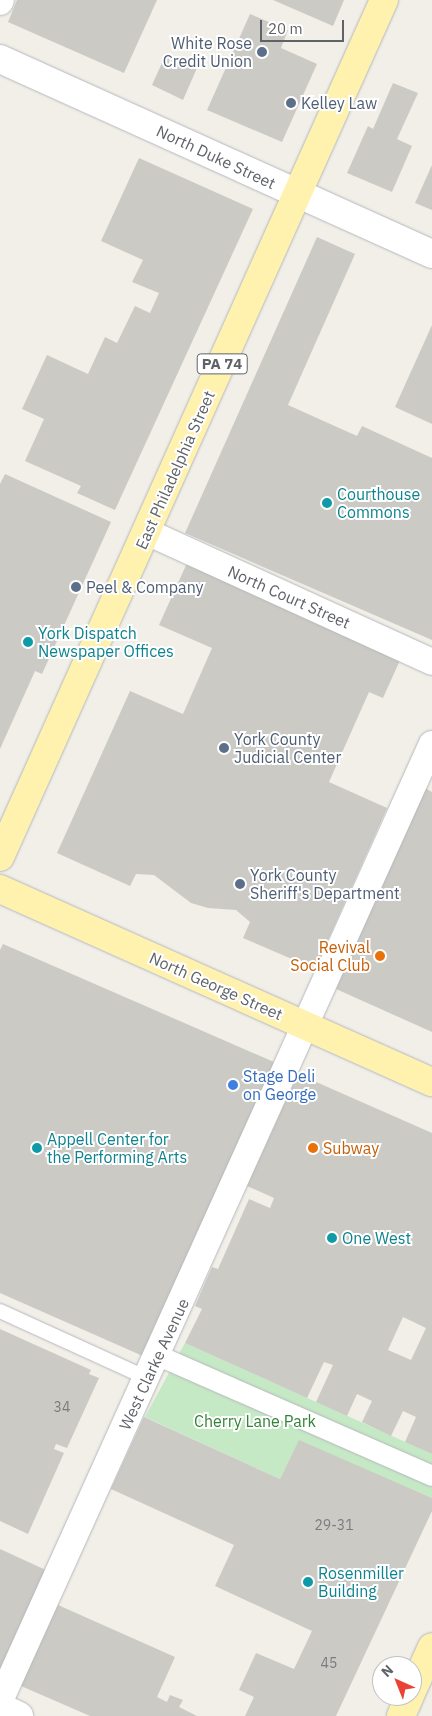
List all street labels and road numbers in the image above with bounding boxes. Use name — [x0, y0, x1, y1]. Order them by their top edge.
street label: North Duke Street — [153, 121, 279, 193]
road number: PA 74 — [196, 352, 248, 376]
street label: East Philadelphia Street — [131, 388, 219, 552]
street label: North Court Street — [225, 561, 353, 633]
street label: North George Street — [146, 948, 286, 1024]
street label: West Clarke Avenue — [115, 1295, 193, 1433]

